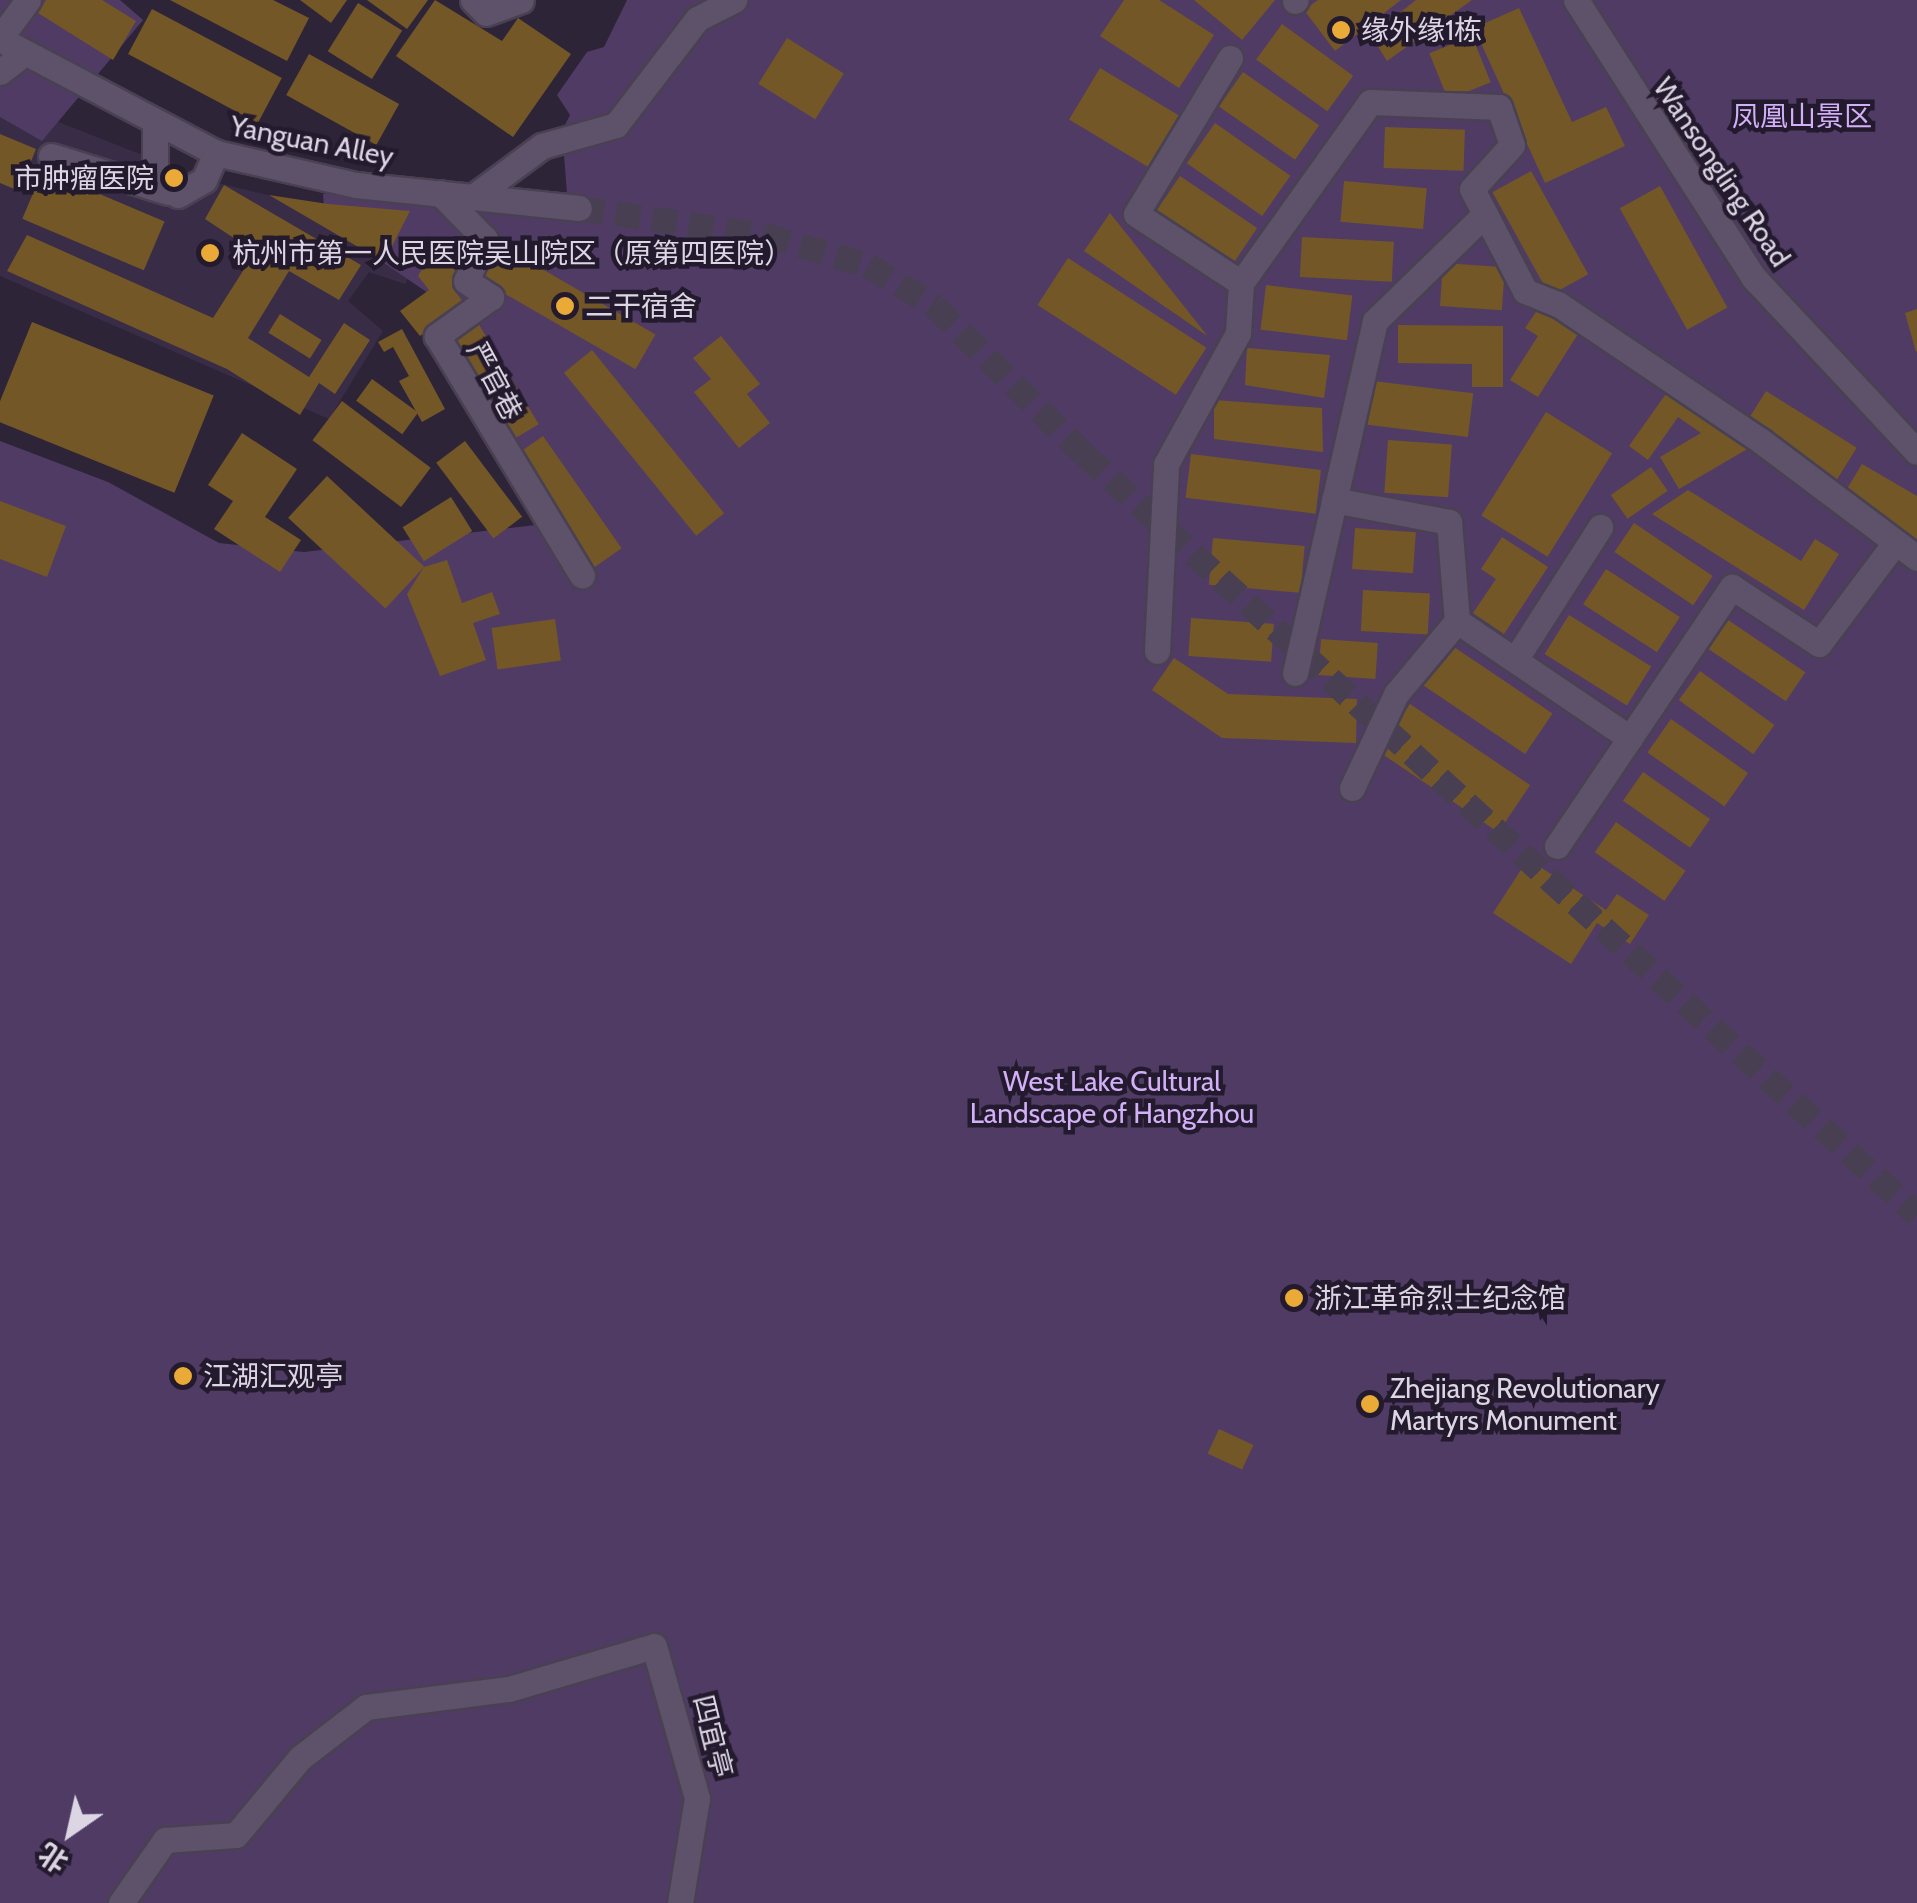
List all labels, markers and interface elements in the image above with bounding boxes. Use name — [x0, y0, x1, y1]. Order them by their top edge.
place label: 缘外缘1栋 — [1361, 13, 1482, 47]
marker: 缘外缘1栋 — [1330, 19, 1352, 41]
street label: Wansongling Road — [1646, 71, 1798, 273]
park label: 凤凰山景区 — [1732, 99, 1872, 133]
street label: Yanguan Alley — [228, 109, 396, 173]
place label: 市肿瘤医院 — [14, 161, 154, 195]
marker: 市肿瘤医院 — [163, 167, 185, 189]
place label: 杭州市第一人民医院吴山院区（原第四医院） — [232, 236, 792, 270]
marker: 杭州市第一人民医院吴山院区（原第四医院） — [197, 240, 223, 266]
place label: 二干宿舍 — [585, 289, 697, 323]
marker: 二干宿舍 — [554, 295, 576, 317]
street label: 严官巷 — [460, 336, 530, 426]
park label: West Lake Cultural Landscape of Hangzhou — [970, 1064, 1254, 1130]
place label: 浙江革命烈士纪念馆 — [1314, 1281, 1566, 1315]
marker: 浙江革命烈士纪念馆 — [1283, 1287, 1305, 1309]
place label: 江湖汇观亭 — [203, 1359, 343, 1393]
marker: 江湖汇观亭 — [172, 1365, 194, 1387]
place label: Zhejiang Revolutionary Martyrs Monument — [1390, 1371, 1660, 1437]
marker: Zhejiang Revolutionary Martyrs Monument — [1359, 1393, 1381, 1415]
street label: 四宜亭 — [687, 1691, 739, 1781]
north arrow — [20, 1783, 120, 1883]
text: 北 — [32, 1836, 74, 1880]

